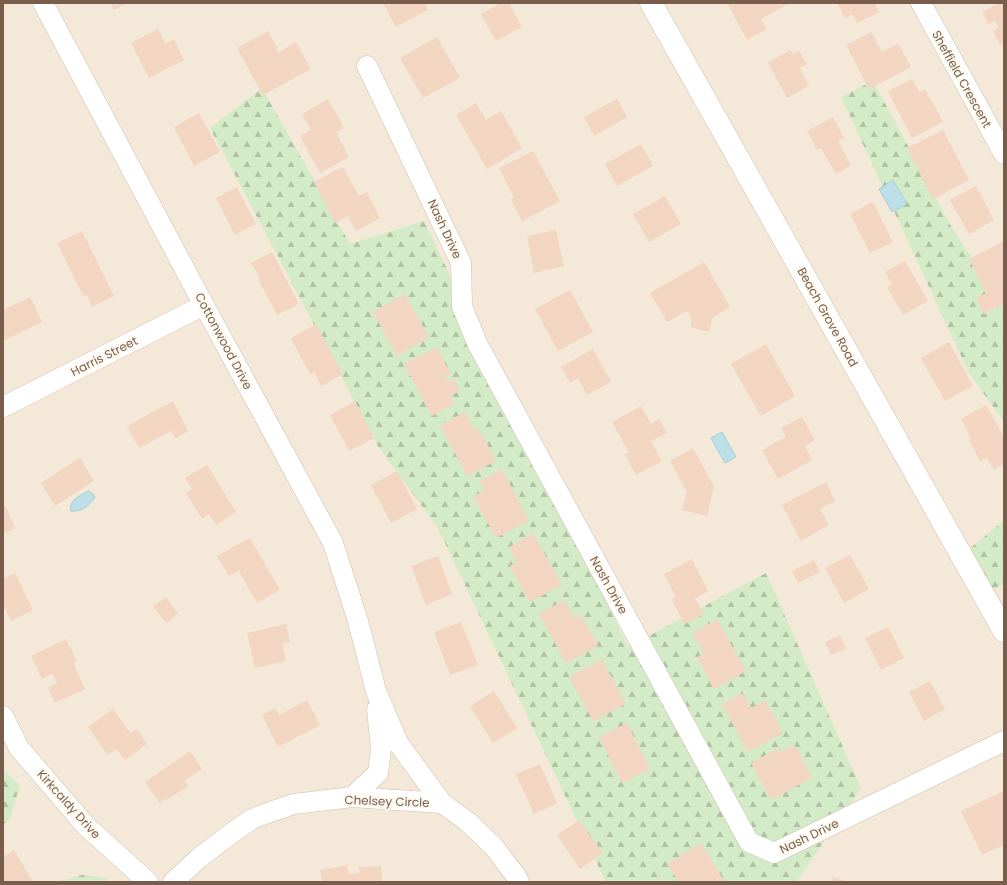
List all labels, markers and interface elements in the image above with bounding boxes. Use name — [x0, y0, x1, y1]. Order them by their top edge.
street label: Sheffield Crescent — [928, 27, 996, 131]
street label: Nash Drive — [424, 197, 466, 261]
street label: Beach Grove Road — [794, 264, 862, 370]
street label: Cottonwood Drive — [191, 289, 257, 393]
street label: Harris Street — [68, 332, 140, 380]
street label: Nash Drive — [586, 553, 632, 617]
street label: Kirkcaldy Drive — [33, 766, 105, 842]
street label: Chelsey Circle — [344, 791, 430, 811]
street label: Nash Drive — [777, 814, 841, 858]

